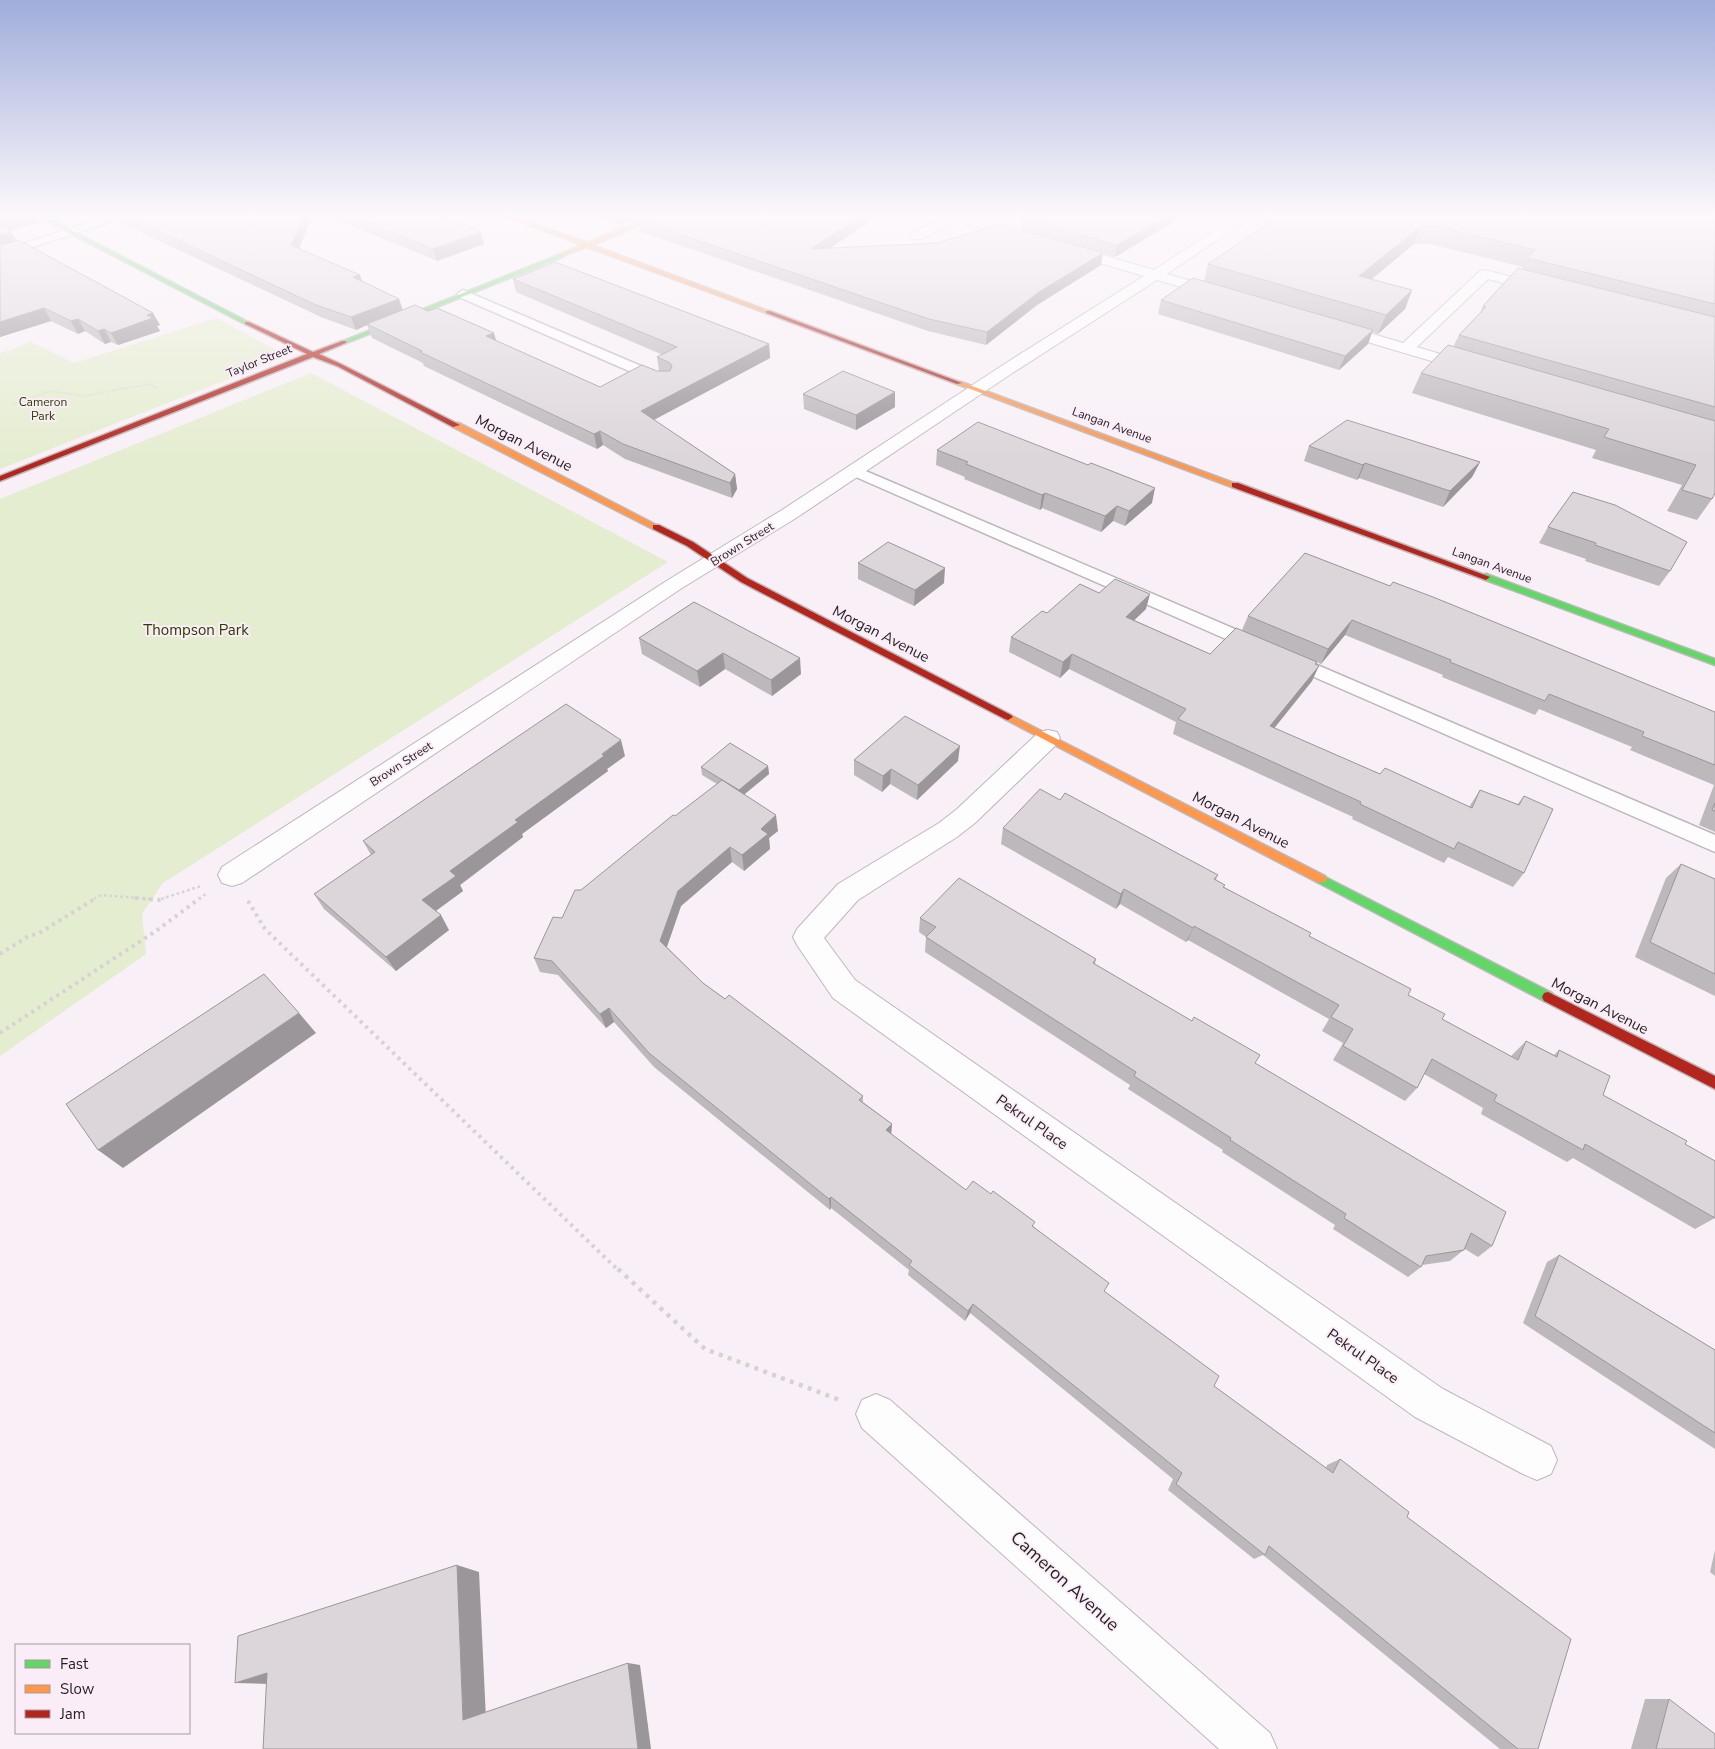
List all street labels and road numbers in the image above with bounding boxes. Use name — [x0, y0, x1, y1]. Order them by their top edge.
street label: Taylor Street — [224, 340, 295, 381]
street label: Langan Avenue — [1070, 403, 1154, 447]
street label: Morgan Avenue — [472, 410, 576, 476]
street label: Brown Street — [707, 518, 777, 570]
street label: Langan Avenue — [1450, 543, 1534, 587]
street label: Morgan Avenue — [829, 601, 933, 667]
street label: Brown Street — [367, 737, 436, 790]
street label: Morgan Avenue — [1189, 787, 1293, 853]
street label: Morgan Avenue — [1548, 973, 1652, 1039]
street label: Pekrul Place — [992, 1090, 1072, 1154]
street label: Pekrul Place — [1323, 1324, 1403, 1388]
street label: Cameron Avenue — [1005, 1526, 1125, 1636]

